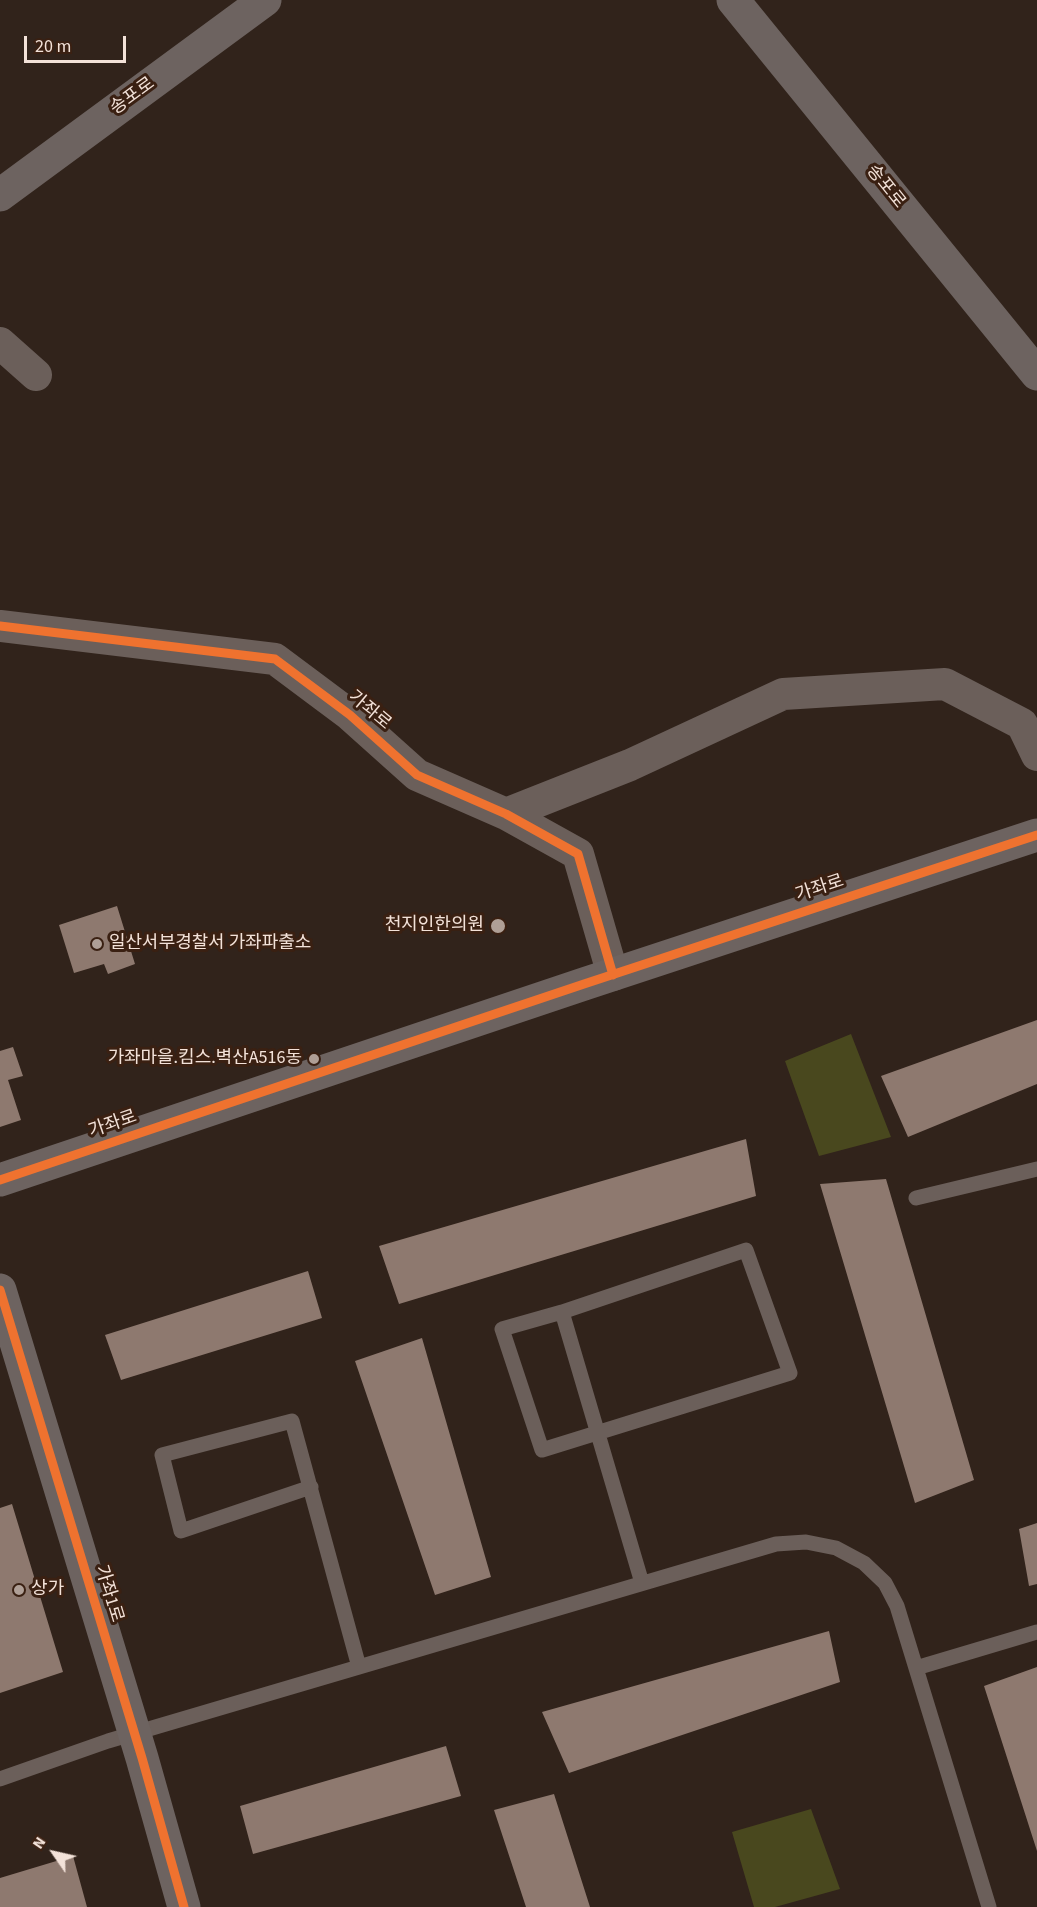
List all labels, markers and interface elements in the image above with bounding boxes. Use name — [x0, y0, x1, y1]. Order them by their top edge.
scale bar — [27, 24, 129, 62]
text: 20 m — [35, 34, 71, 59]
street label: 송포로 — [107, 74, 159, 120]
street label: 송포로 — [861, 161, 909, 213]
street label: 가좌로 — [343, 687, 395, 735]
street label: 가좌로 — [793, 871, 847, 907]
place label: 천지인한의원 — [385, 915, 484, 937]
marker: 천지인한의원 — [489, 917, 507, 935]
place label: 일산서부경찰서 가좌파출소 — [109, 933, 311, 955]
marker: 일산서부경찰서 가좌파출소 — [90, 937, 104, 951]
place label: 가좌마을.킴스.벽산A516동 — [107, 1048, 302, 1070]
marker: 가좌마을.킴스.벽산A516동 — [307, 1052, 321, 1066]
street label: 가좌로 — [86, 1107, 140, 1143]
street label: 가좌1로 — [89, 1563, 127, 1625]
place label: 상가 — [31, 1579, 64, 1601]
marker: 상가 — [12, 1583, 26, 1597]
north arrow — [24, 1823, 84, 1883]
text: N — [27, 1832, 51, 1854]

